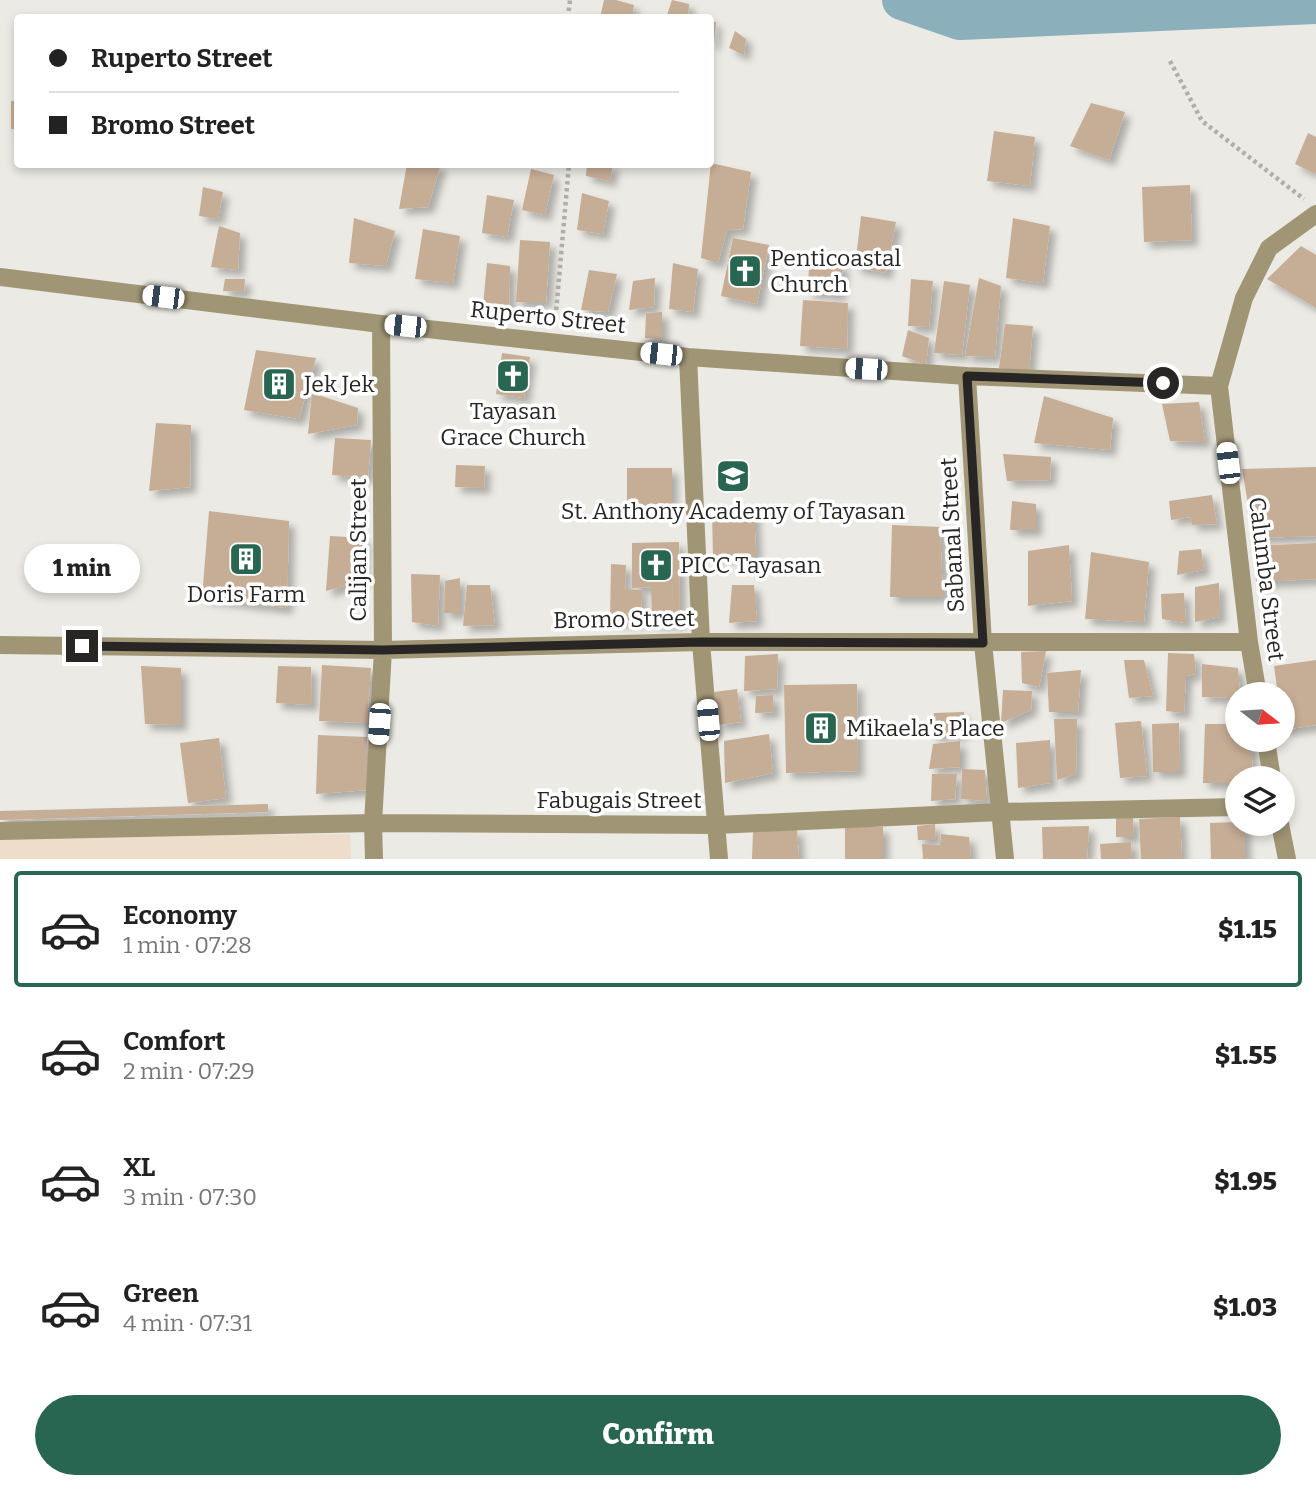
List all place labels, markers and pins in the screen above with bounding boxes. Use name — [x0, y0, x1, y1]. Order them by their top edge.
place label: Penticoastal Church — [770, 244, 901, 298]
church icon: Penticoastal Church — [726, 252, 764, 290]
church icon: Tayasan Grace Church — [494, 357, 532, 395]
building icon: Jek Jek — [260, 365, 298, 403]
place label: Jek Jek — [303, 370, 374, 398]
place label: Tayasan Grace Church — [440, 397, 586, 451]
school or university icon: St. Anthony Academy of Tayasan — [714, 457, 752, 495]
place label: St. Anthony Academy of Tayasan — [561, 497, 906, 525]
building icon: Doris Farm — [227, 540, 265, 578]
church icon: PICC Tayasan — [637, 546, 675, 584]
place label: PICC Tayasan — [680, 551, 822, 579]
place label: Doris Farm — [187, 580, 305, 608]
building icon: Mikaela's Place — [802, 709, 840, 747]
place label: Mikaela's Place — [846, 714, 1005, 742]

